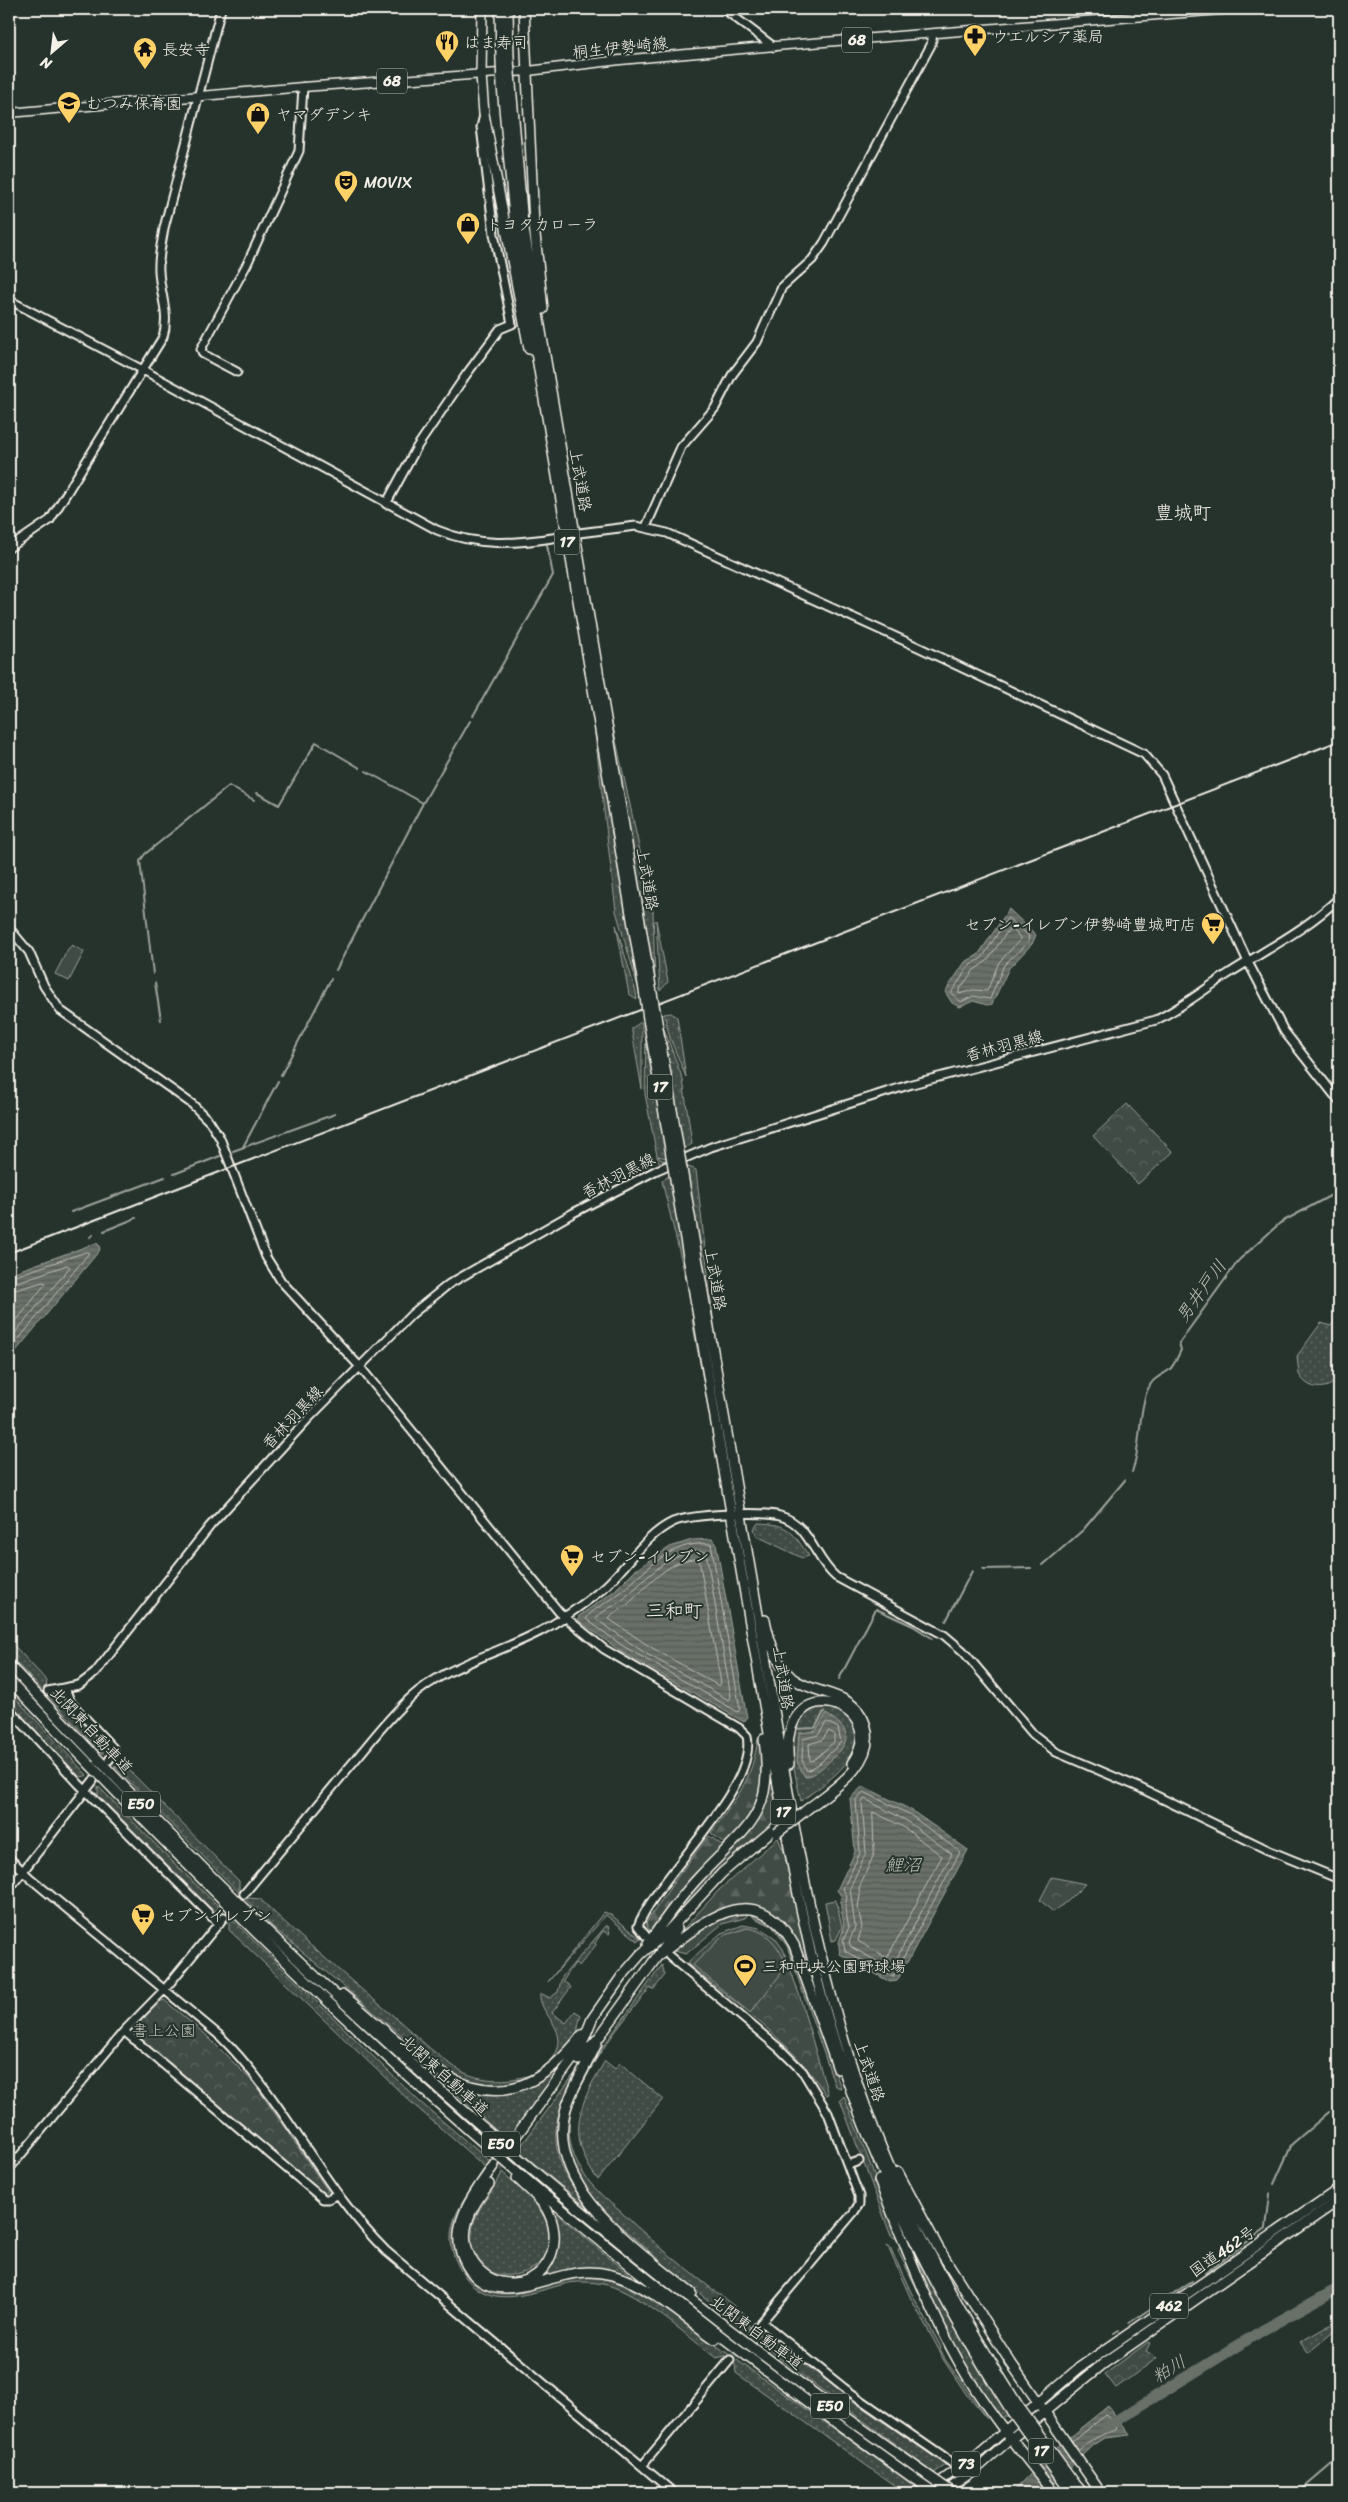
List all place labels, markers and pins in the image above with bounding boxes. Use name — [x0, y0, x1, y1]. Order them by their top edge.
place label: ウエルシア薬局 — [992, 22, 1104, 51]
pharmacy icon: ウエルシア薬局 — [962, 23, 988, 57]
place label: はま寿司 — [464, 28, 528, 57]
restaurant icon: はま寿司 — [434, 29, 460, 63]
place label: 長安寺 — [162, 35, 210, 64]
temple icon: 長安寺 — [132, 36, 158, 70]
place label: むつみ保育園 — [86, 89, 182, 118]
school or university icon: むつみ保育園 — [56, 90, 82, 124]
place label: ヤマダデンキ — [276, 100, 372, 129]
shop icon: ヤマダデンキ — [245, 101, 271, 135]
place label: MOVIX — [364, 168, 413, 197]
theatre icon: MOVIX — [333, 169, 359, 203]
place label: トヨタカローラ — [486, 210, 598, 239]
shop icon: トヨタカローラ — [455, 211, 481, 245]
place label: セブン-イレブン伊勢崎豊城町店 — [965, 910, 1196, 939]
supermarket icon: セブン-イレブン伊勢崎豊城町店 — [1200, 911, 1226, 945]
place label: セブン-イレブン — [590, 1542, 709, 1571]
supermarket icon: セブン-イレブン — [559, 1543, 585, 1577]
place label: セブンイレブン — [160, 1901, 272, 1930]
supermarket icon: セブンイレブン — [130, 1902, 156, 1936]
place label: 三和中央公園野球場 — [762, 1952, 906, 1981]
sports icon: 三和中央公園野球場 — [732, 1953, 758, 1987]

